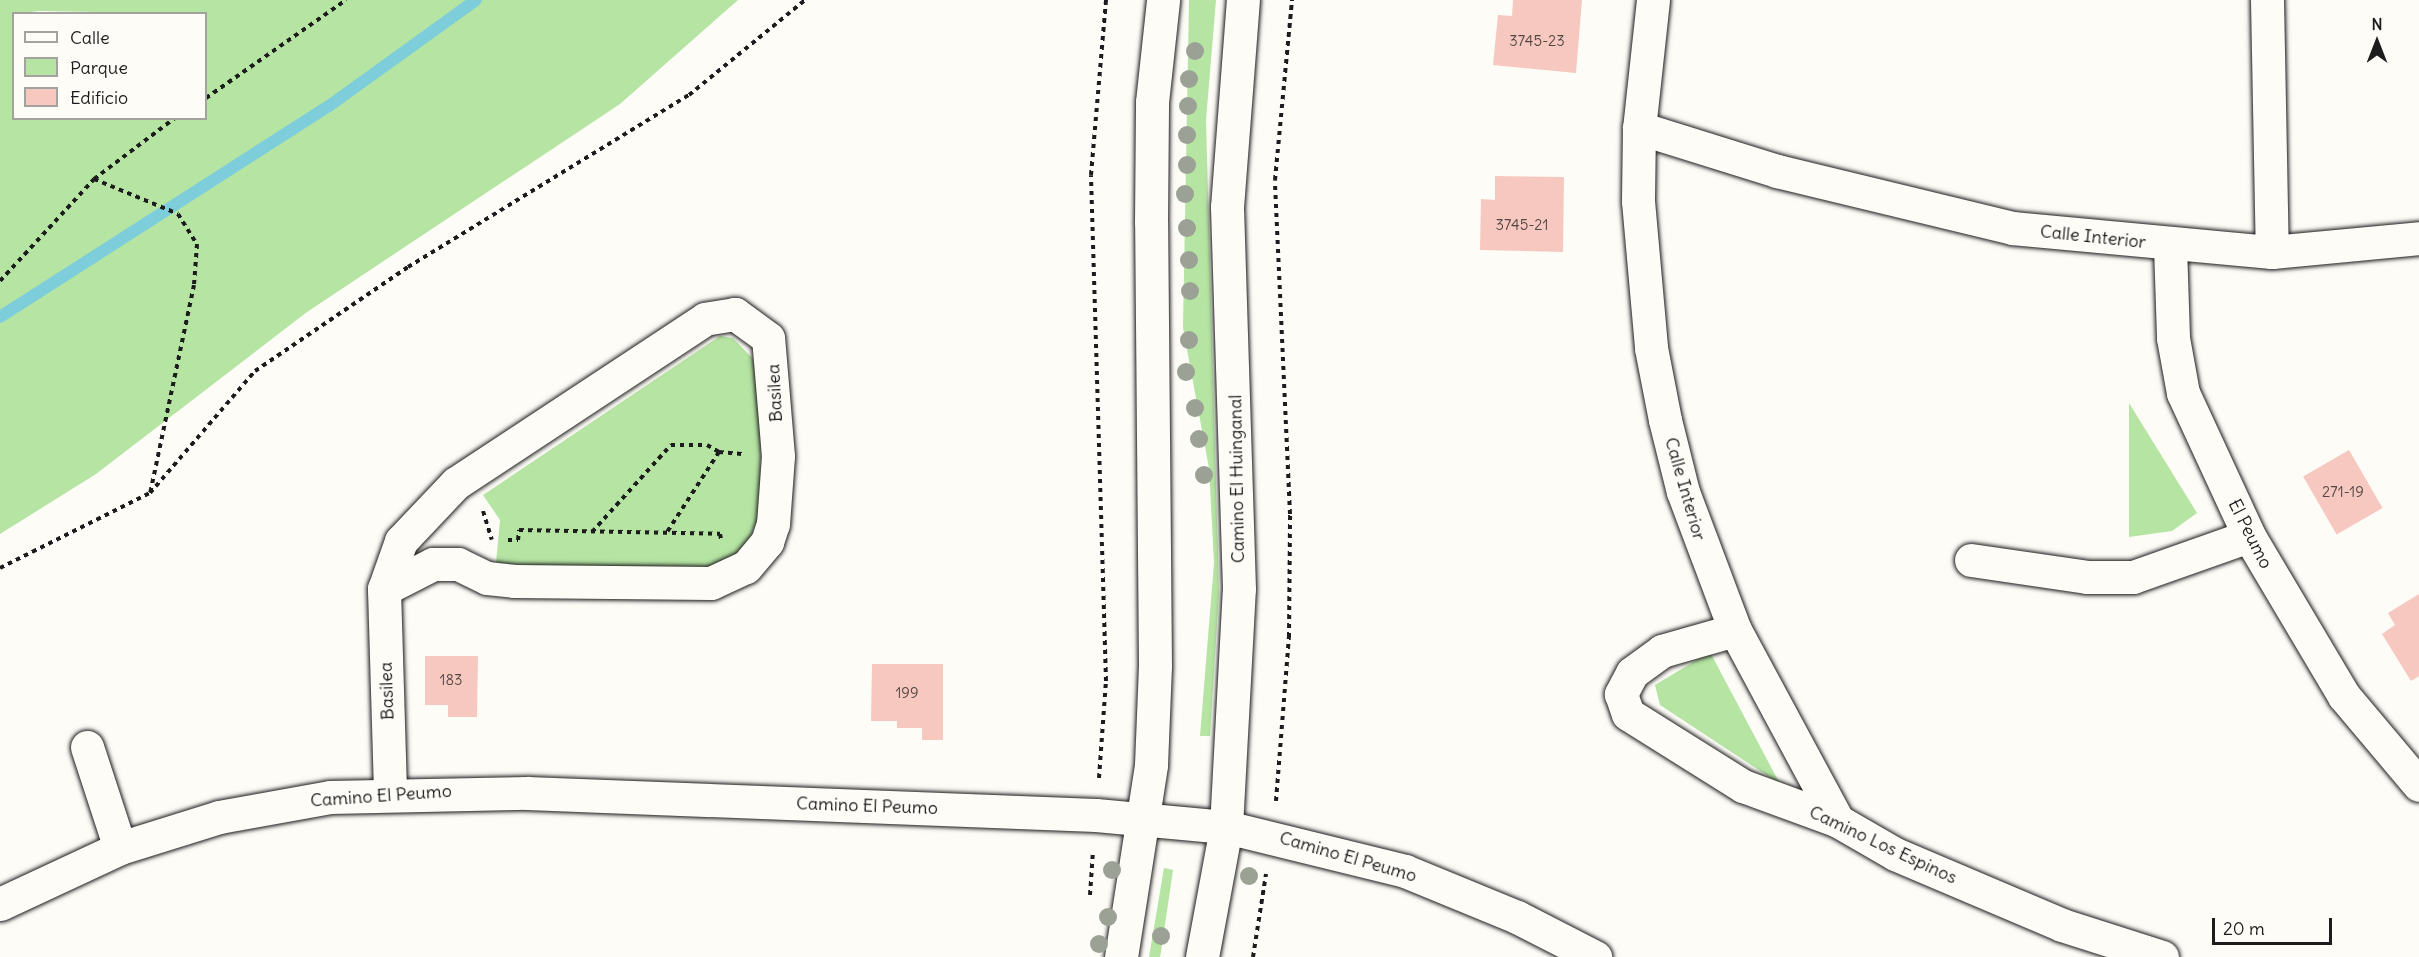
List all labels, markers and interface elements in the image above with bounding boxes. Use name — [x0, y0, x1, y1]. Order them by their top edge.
legend — [12, 12, 207, 120]
north arrow — [2347, 12, 2407, 72]
text: N — [2371, 14, 2383, 34]
text: Calle — [70, 26, 110, 49]
house number: 3745-23 — [1509, 32, 1565, 50]
text: Parque — [70, 56, 128, 79]
text: Edificio — [70, 86, 128, 109]
house number: 3745-21 — [1495, 216, 1549, 234]
street label: Calle Interior — [2039, 221, 2147, 253]
street label: Basilea — [763, 363, 787, 423]
street label: Camino El Huinganal — [1225, 395, 1249, 563]
street label: Calle Interior — [1660, 435, 1710, 543]
house number: 271-19 — [2322, 483, 2364, 501]
street label: El Peumo — [2223, 496, 2277, 572]
street label: Basilea — [375, 661, 399, 721]
house number: 183 — [439, 671, 463, 689]
house number: 199 — [895, 684, 919, 702]
street label: Camino El Peumo — [310, 780, 452, 812]
street label: Camino El Peumo — [796, 793, 938, 819]
street label: Camino Los Espinos — [1806, 801, 1960, 889]
street label: Camino El Peumo — [1277, 827, 1419, 887]
scale bar — [2215, 906, 2335, 944]
text: 20 m — [2223, 917, 2265, 940]

